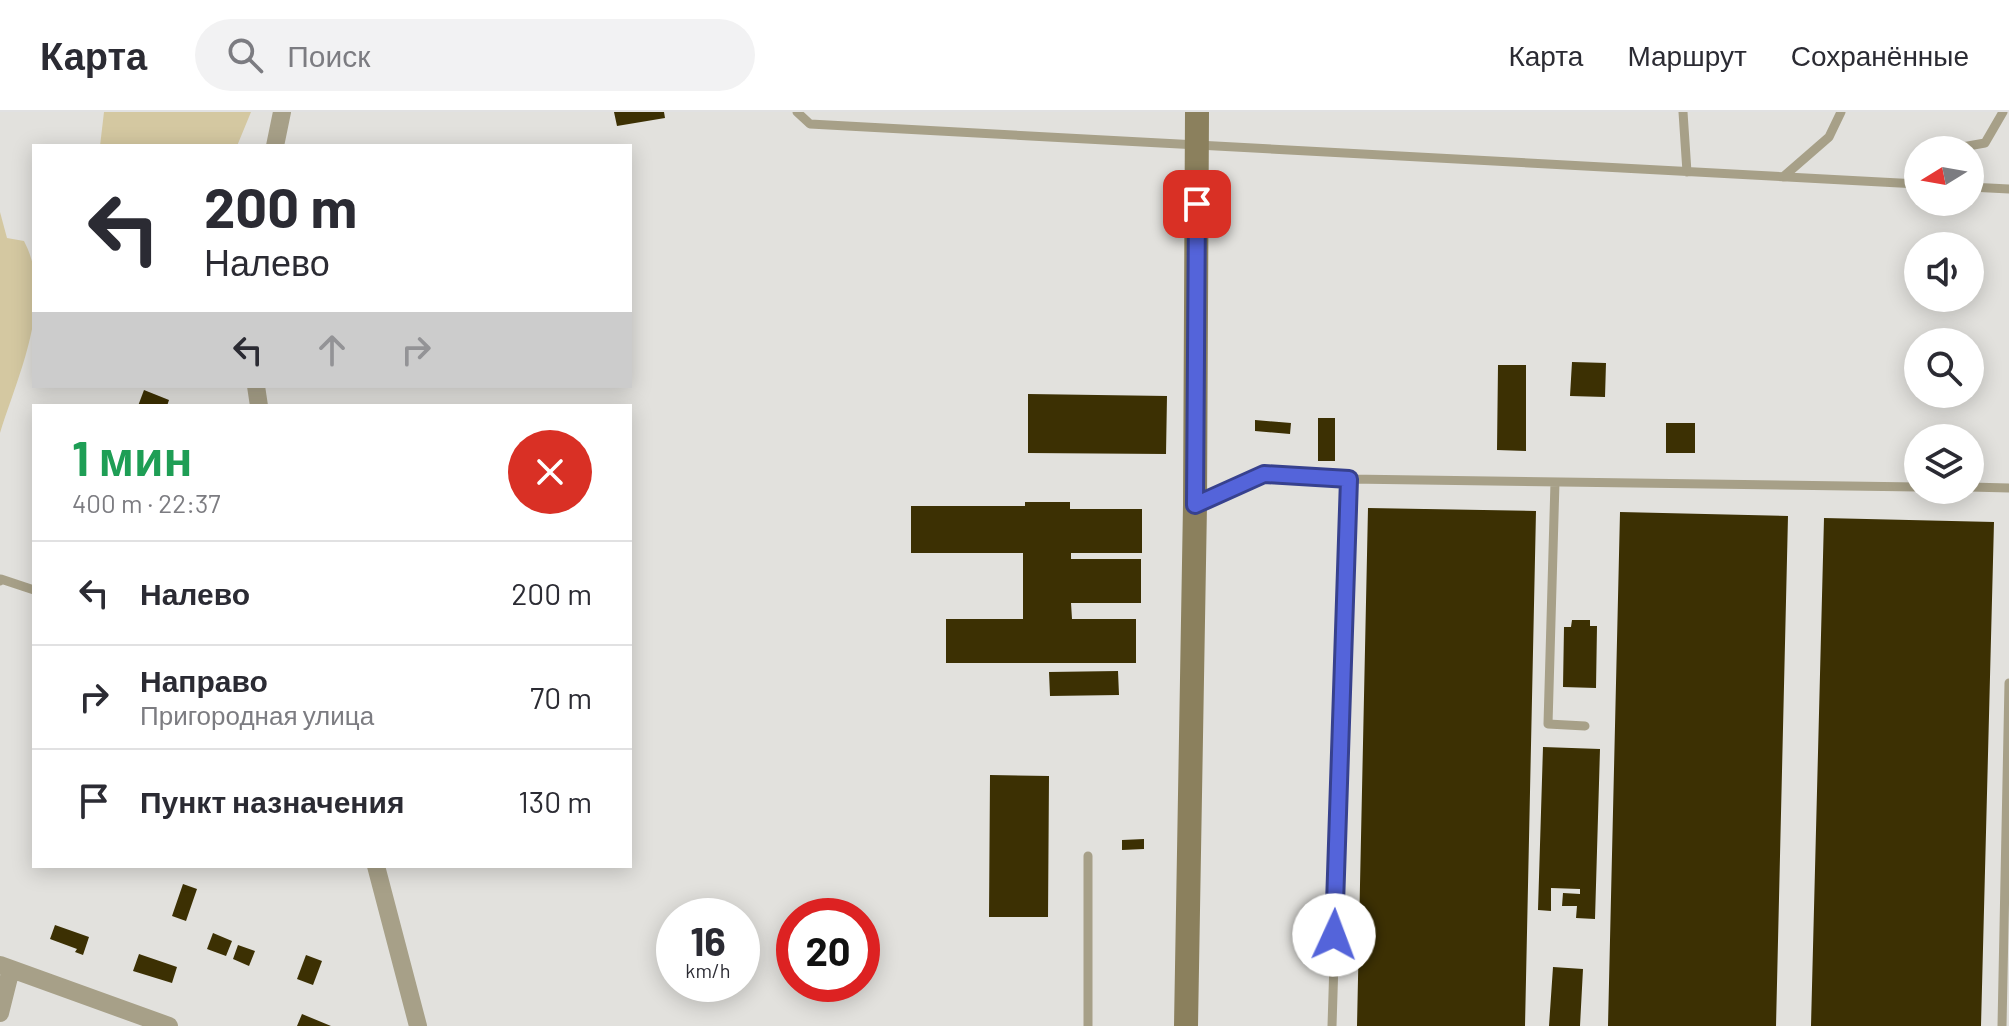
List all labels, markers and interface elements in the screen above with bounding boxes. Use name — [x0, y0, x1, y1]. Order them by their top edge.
search box — [195, 19, 755, 91]
text: Карта — [40, 32, 147, 78]
icon: search — [223, 33, 267, 77]
text: Поиск — [287, 37, 370, 73]
text: Карта — [1508, 38, 1583, 72]
text: Маршрут — [1627, 38, 1747, 72]
text: Сохранённые — [1791, 38, 1969, 72]
north arrow — [1904, 136, 1984, 216]
map controls — [1904, 136, 1984, 504]
pin — [1163, 170, 1231, 238]
text: 200 m — [204, 172, 357, 239]
icon: left — [72, 176, 176, 280]
icon: arrive — [1175, 182, 1219, 226]
button: sound — [1904, 232, 1984, 312]
text: Налево — [204, 240, 330, 283]
icon: left — [226, 328, 270, 372]
icon: ahead — [310, 328, 354, 372]
icon: right — [394, 328, 438, 372]
button: search — [1904, 328, 1984, 408]
button: layers — [1904, 424, 1984, 504]
text: 1 мин — [72, 428, 193, 486]
button: close — [508, 430, 592, 514]
text: 400 m · 22:37 — [72, 487, 221, 518]
icon: left — [72, 571, 116, 615]
text: Налево — [140, 575, 250, 611]
text: 200 m — [511, 575, 592, 611]
text: Направо — [140, 662, 268, 698]
icon: right — [72, 675, 116, 719]
text: 70 m — [530, 679, 592, 715]
text: Пригородная улица — [140, 699, 374, 730]
icon: arrive — [72, 779, 116, 823]
text: Пункт назначения — [140, 783, 404, 819]
text: 130 m — [518, 783, 592, 819]
position arrow — [1292, 893, 1376, 977]
speed limit sign: 20 — [776, 898, 880, 1002]
text: 16 — [690, 916, 726, 964]
text: km/h — [685, 958, 731, 982]

